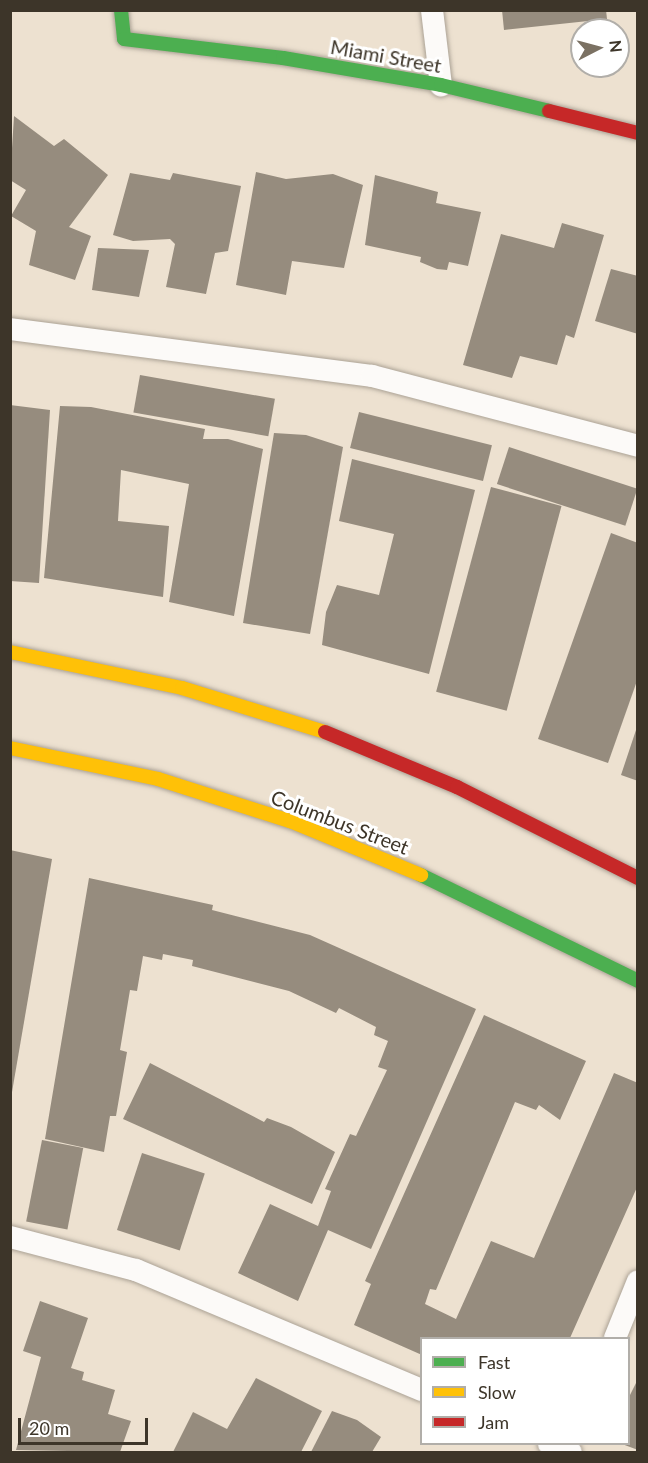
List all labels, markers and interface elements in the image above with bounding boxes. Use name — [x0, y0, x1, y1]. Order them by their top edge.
north arrow — [570, 18, 630, 78]
street label: Miami Street — [329, 34, 443, 78]
text: N — [606, 39, 627, 53]
street label: Columbus Street — [268, 785, 412, 859]
legend — [420, 1337, 630, 1445]
text: Fast — [478, 1351, 510, 1373]
text: Slow — [478, 1381, 516, 1403]
scale bar — [21, 1406, 152, 1444]
text: Jam — [478, 1411, 509, 1433]
text: 20 m — [29, 1417, 69, 1439]

